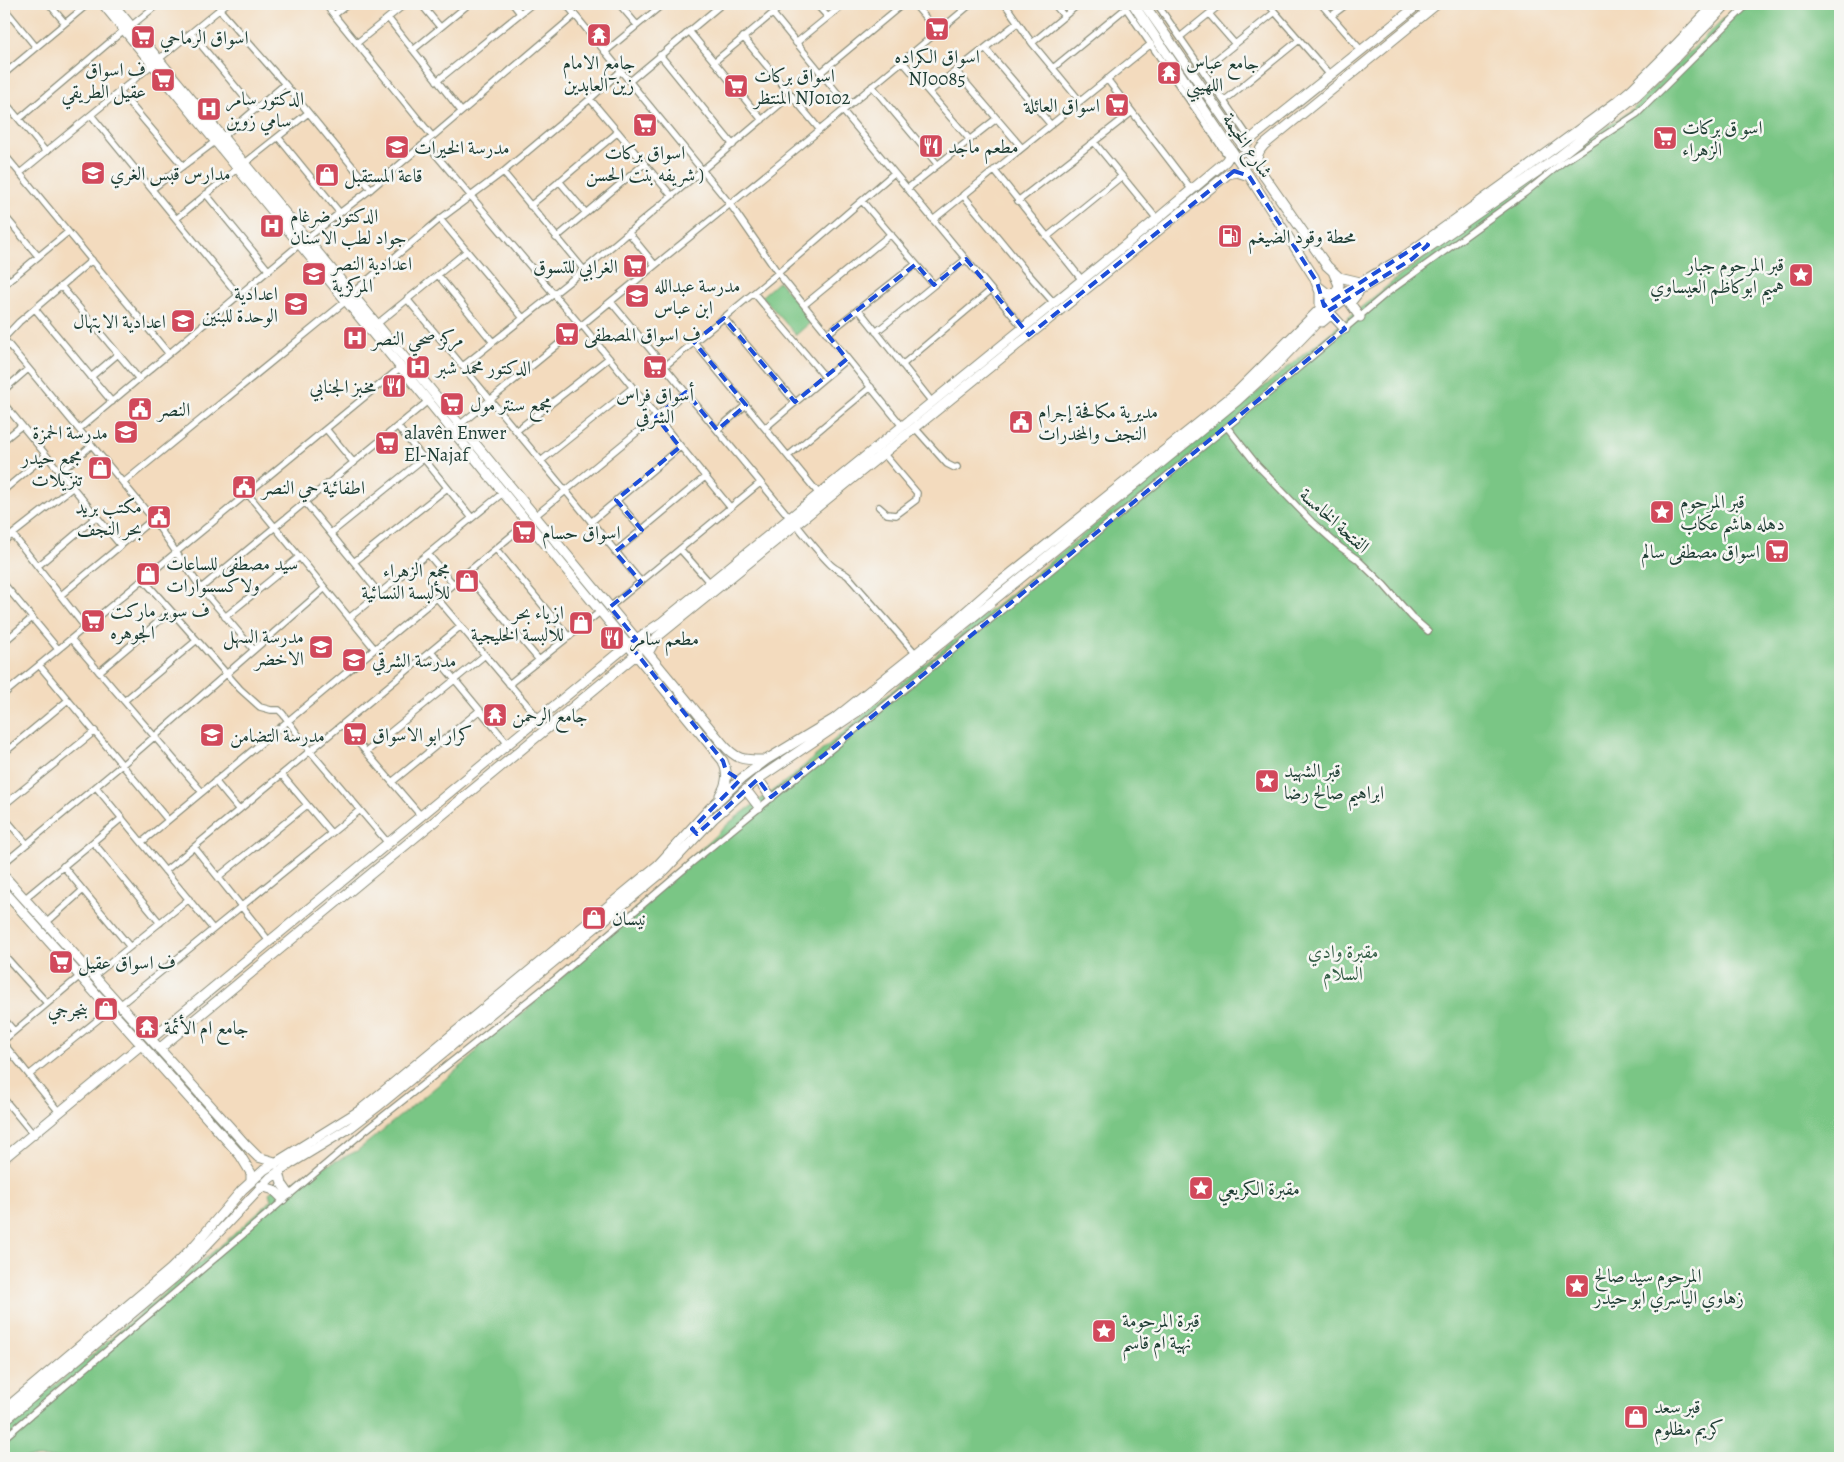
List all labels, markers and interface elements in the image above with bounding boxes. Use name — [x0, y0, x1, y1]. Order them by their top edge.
supermarket icon: اسواق الكراده NJ0085 — [924, 16, 950, 42]
temple icon: جامع الامام زين العابدين — [586, 22, 612, 48]
supermarket icon: اسواق الرماحي — [130, 24, 156, 50]
place label: اسواق الرماحي — [160, 25, 249, 53]
place label: اسواق الكراده NJ0085 — [894, 44, 980, 92]
place label: جامع الامام زين العابدين — [562, 50, 636, 98]
place label: جامع عباس اللهيبي — [1186, 50, 1259, 103]
place label: ف اسواق عقيل الطريقي — [62, 57, 146, 110]
temple icon: جامع عباس اللهيبي — [1156, 60, 1182, 86]
place label: اسواق بركات المنتظر NJ0102 — [752, 63, 851, 111]
supermarket icon: ف اسواق عقيل الطريقي — [150, 67, 176, 93]
supermarket icon: اسواق بركات المنتظر NJ0102 — [723, 73, 749, 99]
place label: الدكتور سامر سامي زوين — [226, 86, 304, 136]
supermarket icon: اسواق العائلة — [1104, 92, 1130, 118]
place label: اسواق العائلة — [1023, 93, 1100, 119]
hospital icon: الدكتور سامر سامي زوين — [196, 96, 222, 122]
street label: شارع الخيمة — [1214, 108, 1278, 184]
supermarket icon: اسواق بركات شريفه بنت الحسن ) — [632, 112, 658, 138]
place label: اسو ق بركات الزهراء — [1682, 115, 1763, 163]
supermarket icon: اسو ق بركات الزهراء — [1652, 125, 1678, 151]
restaurant icon: مطعم ماجد — [918, 133, 944, 159]
school or university icon: مدرسة الخيرات — [384, 134, 410, 160]
place label: مطعم ماجد — [948, 134, 1019, 165]
place label: مدرسة الخيرات — [414, 135, 510, 161]
place label: اسواق بركات شريفه بنت الحسن ) — [586, 140, 704, 188]
school or university icon: مدارس قبس الغري — [80, 160, 106, 186]
place label: مدارس قبس الغري — [110, 161, 231, 189]
shop icon: قاعة المستقبل — [314, 162, 340, 188]
place label: قاعة المستقبل — [344, 163, 423, 189]
place label: الدكتور ضرغام جواد لطب الاسنان — [290, 203, 407, 251]
hospital icon: الدكتور ضرغام جواد لطب الاسنان — [259, 213, 285, 239]
fuel station icon: محطة وقود الضيغم — [1217, 223, 1243, 249]
place label: محطة وقود الضيغم — [1248, 224, 1356, 255]
place label: اعدادية النصر المركزية — [330, 251, 412, 299]
place label: قبر المرحوم جبار هميم ابوكاظم العيساوي — [1650, 252, 1784, 306]
supermarket icon: الغرابي للتسوق — [622, 253, 648, 279]
place label: الغرابي للتسوق — [533, 254, 618, 282]
school or university icon: اعدادية النصر المركزية — [301, 261, 327, 287]
place icon: قبر المرحوم جبار هميم ابوكاظم العيساوي — [1788, 262, 1814, 288]
place label: مدرسة عبدالله ابن عباس — [654, 273, 740, 321]
place label: اعدادية الوحدة للبنين — [202, 281, 278, 329]
school or university icon: مدرسة عبدالله ابن عباس — [624, 283, 650, 309]
school or university icon: اعدادية الوحدة للبنين — [283, 291, 309, 317]
school or university icon: اعدادية الابتهال — [170, 308, 196, 334]
place label: اعدادية الابتهال — [73, 309, 166, 335]
supermarket icon: ف اسواق المصطفى — [554, 321, 580, 347]
place label: ف اسواق المصطفى — [584, 322, 701, 348]
hospital icon: مركز صحي النصر — [342, 325, 368, 351]
place label: مركز صحي النصر — [370, 326, 463, 357]
hospital icon: الدكتور محمد شبر — [405, 354, 431, 380]
supermarket icon: أسواق فراس الشرقي — [642, 354, 668, 380]
place label: الدكتور محمد شبر — [434, 355, 531, 381]
restaurant icon: مخبز الجنابي — [381, 373, 407, 399]
place label: مخبز الجنابي — [310, 374, 377, 402]
place label: أسواق فراس الشرقي — [616, 382, 694, 432]
supermarket icon: مجمع سنتر مول — [439, 391, 465, 417]
place label: مجمع سنتر مول — [470, 392, 552, 422]
public building icon: النصر — [127, 396, 153, 422]
place label: النصر — [156, 397, 190, 423]
place label: مديرية مكافحة إجرام النجف والمخدرات — [1038, 399, 1158, 447]
public building icon: مديرية مكافحة إجرام النجف والمخدرات — [1008, 409, 1034, 435]
school or university icon: مدرسة الحمزة — [113, 419, 139, 445]
place label: مدرسة الحمزة — [32, 420, 108, 446]
place label: alavên Enwer El-Najaf — [404, 420, 506, 468]
supermarket icon: alavên Enwer El-Najaf — [374, 430, 400, 456]
place label: مجمع حيدر تنزيلات — [19, 445, 82, 493]
shop icon: مجمع حيدر تنزيلات — [87, 455, 113, 481]
public building icon: اطفائية حي النصر — [231, 474, 257, 500]
place label: اطفائية حي النصر — [260, 475, 365, 503]
street label: الفتحة الخامسة — [1294, 482, 1375, 559]
place label: قبر المرحوم دهله هاشم عكاب — [1680, 489, 1785, 543]
place label: مكتب بريد بحر النجف — [75, 494, 142, 542]
place icon: قبر المرحوم دهله هاشم عكاب — [1649, 499, 1675, 525]
public building icon: مكتب بريد بحر النجف — [146, 504, 172, 530]
supermarket icon: اسواق حسام — [511, 519, 537, 545]
place label: اسواق حسام — [542, 520, 621, 549]
supermarket icon: اسواق مصطفى سالم — [1764, 538, 1790, 564]
place label: اسواق مصطفى سالم — [1642, 539, 1760, 568]
place label: سيد مصطفى للساعات ولاكسسوارات — [166, 551, 298, 599]
place label: مجمع الزهراء للألبسة النسائية — [361, 558, 450, 606]
shop icon: سيد مصطفى للساعات ولاكسسوارات — [135, 561, 161, 587]
shop icon: مجمع الزهراء للألبسة النسائية — [454, 568, 480, 594]
place label: ف سوبر ماركت الجوهره — [110, 598, 210, 646]
place label: ازياء بحر للالبسة الخليجية — [471, 600, 564, 648]
supermarket icon: ف سوبر ماركت الجوهره — [80, 608, 106, 634]
shop icon: ازياء بحر للالبسة الخليجية — [568, 610, 594, 636]
place label: مدرسة السهل الاخضر — [223, 624, 304, 672]
restaurant icon: مطعم سامر — [599, 625, 625, 651]
place label: مطعم سامر — [630, 626, 699, 657]
school or university icon: مدرسة السهل الاخضر — [308, 634, 334, 660]
school or university icon: مدرسة الشرقي — [341, 647, 367, 673]
place label: مدرسة الشرقي — [372, 648, 456, 676]
temple icon: جامع الرحمن — [482, 702, 508, 728]
place label: جامع الرحمن — [512, 703, 588, 733]
supermarket icon: كرار ابو الاسواق — [342, 721, 368, 747]
school or university icon: مدرسة التضامن — [199, 722, 225, 748]
place label: كرار ابو الاسواق — [372, 722, 472, 748]
place label: مدرسة التضامن — [230, 723, 325, 749]
place label: قبر الشهيد ابراهيم صالح رضا — [1284, 758, 1384, 812]
place icon: قبر الشهيد ابراهيم صالح رضا — [1254, 768, 1280, 794]
shop icon: نيسان — [581, 905, 607, 931]
place label: نيسان — [612, 906, 646, 932]
park label: مقبرة وادي السلام — [1308, 939, 1378, 990]
supermarket icon: ف اسواق عقيل — [48, 949, 74, 975]
place label: ف اسواق عقيل — [78, 950, 176, 976]
shop icon: بنجرجي — [93, 996, 119, 1022]
place label: بنجرجي — [48, 997, 88, 1025]
temple icon: جامع ام الأئمة — [134, 1014, 160, 1040]
place label: جامع ام الأئمة — [164, 1014, 249, 1045]
place icon: مقبرة الكريعي — [1188, 1175, 1214, 1201]
place label: مقبرة الكريعي — [1218, 1176, 1300, 1206]
place label: المرحوم سيد صالح زهاوي الياسري ابو حيدر — [1592, 1263, 1744, 1313]
place icon: المرحوم سيد صالح زهاوي الياسري ابو حيدر — [1564, 1273, 1590, 1299]
place label: قبرة المرحومة نهية ام قاسم — [1122, 1308, 1200, 1362]
place icon: قبرة المرحومة نهية ام قاسم — [1091, 1318, 1117, 1344]
place label: قبر سعد كريم مظلوم — [1654, 1394, 1724, 1445]
shop icon: قبر سعد كريم مظلوم — [1623, 1404, 1649, 1430]

